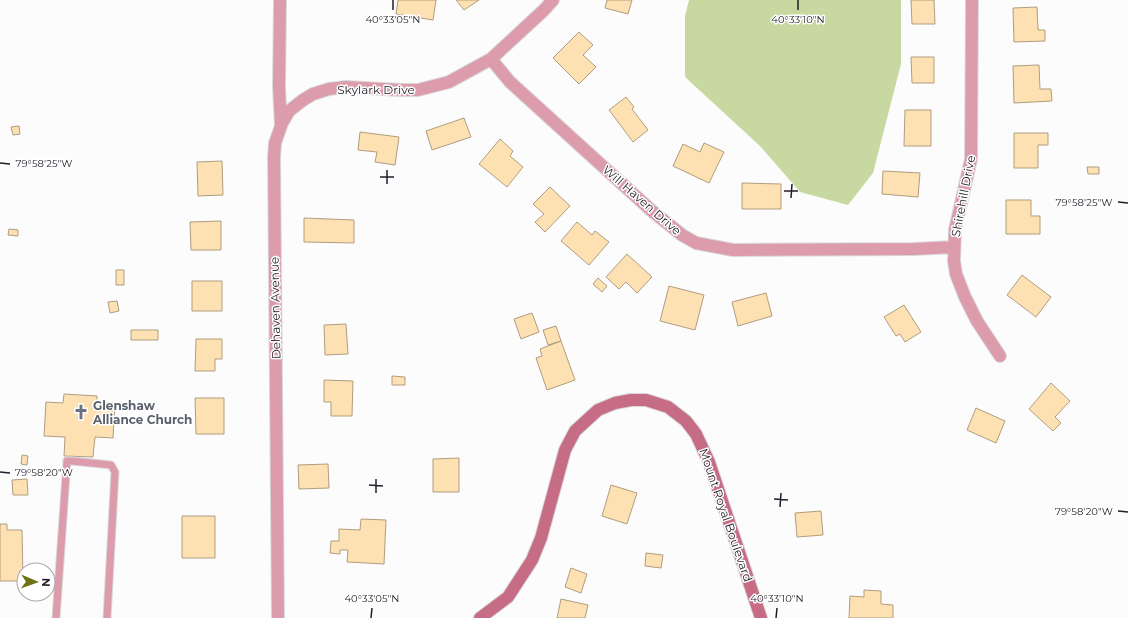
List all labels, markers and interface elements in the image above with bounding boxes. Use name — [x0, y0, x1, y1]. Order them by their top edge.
text: 40°33'05"N — [366, 13, 420, 26]
text: 40°33'10"N — [771, 13, 825, 26]
street label: Skylark Drive — [337, 82, 415, 97]
street label: Shirehill Drive — [948, 154, 978, 238]
text: 79°58'25"W — [16, 157, 72, 170]
street label: Will Haven Drive — [600, 162, 684, 238]
text: 79°58'25"W — [1056, 196, 1112, 209]
street label: Dehaven Avenue — [267, 257, 283, 359]
place label: Glenshaw Alliance Church — [92, 398, 192, 427]
church icon: Glenshaw Alliance Church — [72, 403, 90, 421]
street label: Mount Royal Boulevard — [696, 446, 756, 584]
text: 79°58'20"W — [15, 466, 73, 479]
text: 79°58'20"W — [1055, 505, 1113, 518]
north arrow — [16, 562, 56, 602]
text: N — [39, 578, 53, 587]
text: 40°33'05"N — [345, 592, 399, 605]
text: 40°33'10"N — [750, 592, 804, 605]

